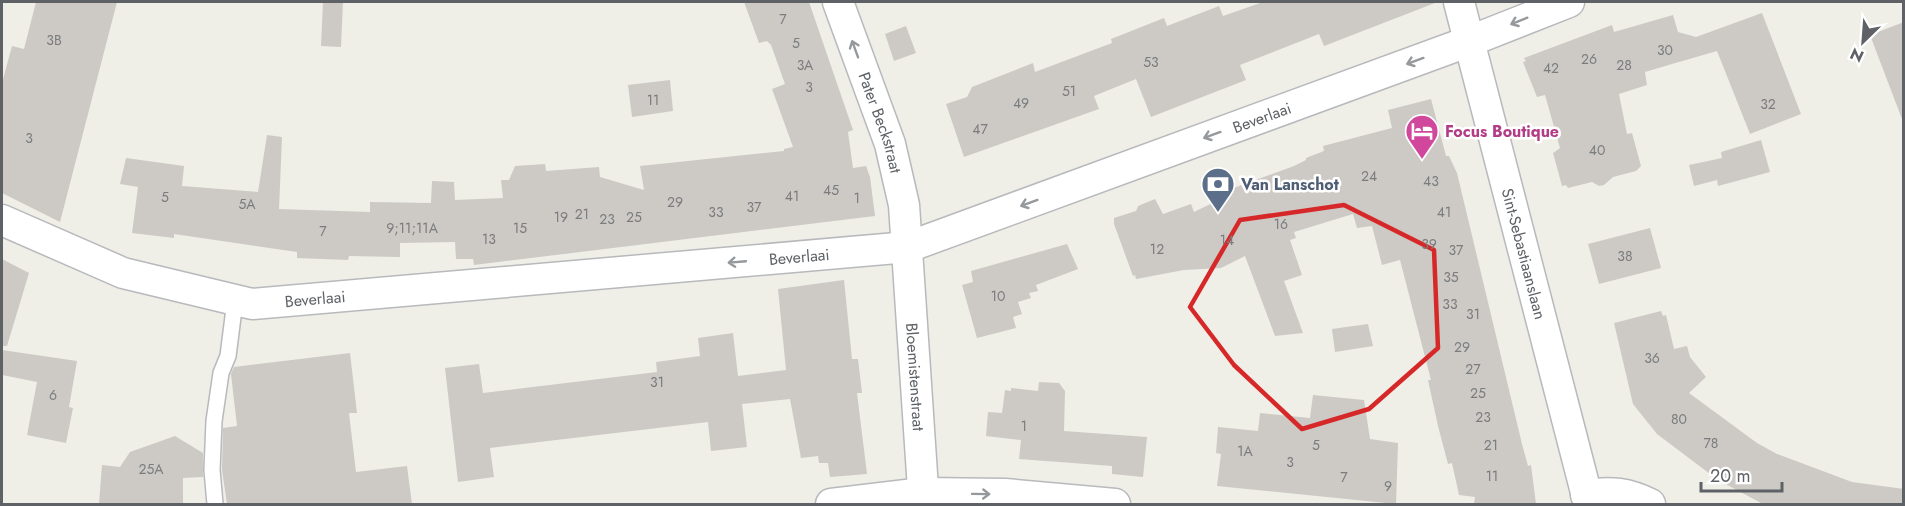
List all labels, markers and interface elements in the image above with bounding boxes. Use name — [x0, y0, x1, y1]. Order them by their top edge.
house number: 7 — [779, 9, 787, 29]
north arrow — [1833, 12, 1893, 72]
one-way arrow — [1510, 16, 1529, 27]
house number: 3B — [46, 30, 62, 50]
house number: 5 — [792, 33, 800, 53]
house number: 30 — [1657, 40, 1673, 60]
one-way arrow — [849, 41, 860, 59]
text: N — [1846, 42, 1867, 68]
house number: 26 — [1581, 49, 1597, 69]
house number: 53 — [1143, 52, 1159, 72]
house number: 3A — [797, 55, 814, 75]
house number: 28 — [1616, 55, 1632, 75]
one-way arrow — [1406, 56, 1425, 67]
house number: 42 — [1543, 58, 1559, 78]
street label: Pater Beckstraat — [853, 69, 907, 176]
house number: 3 — [805, 77, 813, 97]
house number: 51 — [1062, 81, 1076, 101]
house number: 11 — [647, 90, 659, 110]
house number: 49 — [1013, 93, 1029, 113]
house number: 32 — [1760, 94, 1776, 114]
street label: Beverlaai — [1229, 97, 1294, 139]
hotel icon: Focus Boutique — [1404, 113, 1440, 160]
house number: 47 — [972, 119, 988, 139]
place label: Focus Boutique — [1445, 120, 1559, 143]
house number: 3 — [25, 128, 33, 148]
one-way arrow — [1203, 131, 1222, 142]
house number: 40 — [1589, 140, 1605, 160]
bank icon: Van Lanschot — [1200, 166, 1236, 213]
house number: 24 — [1361, 166, 1377, 186]
house number: 43 — [1423, 171, 1439, 191]
place label: Van Lanschot — [1240, 173, 1340, 196]
house number: 45 — [823, 180, 839, 200]
house number: 41 — [785, 186, 799, 206]
street label: Sint-Sebastiaanslaan — [1496, 186, 1552, 322]
house number: 5 — [161, 187, 169, 207]
house number: 1 — [854, 188, 860, 208]
house number: 29 — [667, 192, 683, 212]
house number: 5A — [238, 194, 256, 214]
house number: 37 — [747, 197, 762, 217]
one-way arrow — [1020, 198, 1039, 209]
house number: 33 — [708, 202, 724, 222]
house number: 41 — [1437, 202, 1451, 222]
house number: 21 — [575, 204, 589, 224]
house number: 19 — [554, 207, 568, 227]
house number: 25 — [626, 207, 642, 227]
house number: 23 — [599, 209, 615, 229]
house number: 16 — [1274, 214, 1288, 234]
house number: 9;11;11A — [386, 218, 439, 238]
house number: 15 — [513, 218, 527, 238]
house number: 7 — [319, 221, 327, 241]
house number: 13 — [482, 229, 496, 249]
house number: 14 — [1220, 230, 1234, 250]
house number: 39 — [1421, 234, 1437, 254]
house number: 12 — [1150, 239, 1164, 259]
house number: 37 — [1449, 240, 1464, 260]
street label: Beverlaai — [768, 243, 830, 271]
house number: 38 — [1617, 246, 1633, 266]
one-way arrow — [728, 257, 748, 268]
house number: 35 — [1443, 267, 1459, 287]
street label: Beverlaai — [284, 285, 346, 313]
house number: 10 — [991, 286, 1005, 306]
house number: 33 — [1442, 294, 1458, 314]
house number: 31 — [1466, 304, 1480, 324]
street label: Bloemistenstraat — [900, 322, 930, 432]
house number: 29 — [1454, 337, 1470, 357]
house number: 36 — [1644, 348, 1660, 368]
house number: 27 — [1465, 359, 1481, 379]
house number: 31 — [650, 372, 664, 392]
house number: 25 — [1470, 383, 1486, 403]
house number: 6 — [49, 385, 57, 405]
house number: 23 — [1475, 407, 1491, 427]
house number: 80 — [1671, 409, 1687, 429]
house number: 1 — [1021, 416, 1027, 436]
house number: 78 — [1704, 433, 1719, 453]
house number: 5 — [1312, 435, 1320, 455]
house number: 21 — [1484, 435, 1498, 455]
house number: 1A — [1237, 441, 1254, 461]
house number: 3 — [1286, 452, 1294, 472]
scale bar — [1701, 455, 1782, 493]
house number: 25A — [138, 459, 164, 479]
text: 20 m — [1710, 463, 1750, 489]
house number: 11 — [1486, 466, 1498, 486]
house number: 7 — [1340, 467, 1348, 487]
house number: 9 — [1384, 476, 1392, 496]
one-way arrow — [971, 488, 991, 499]

